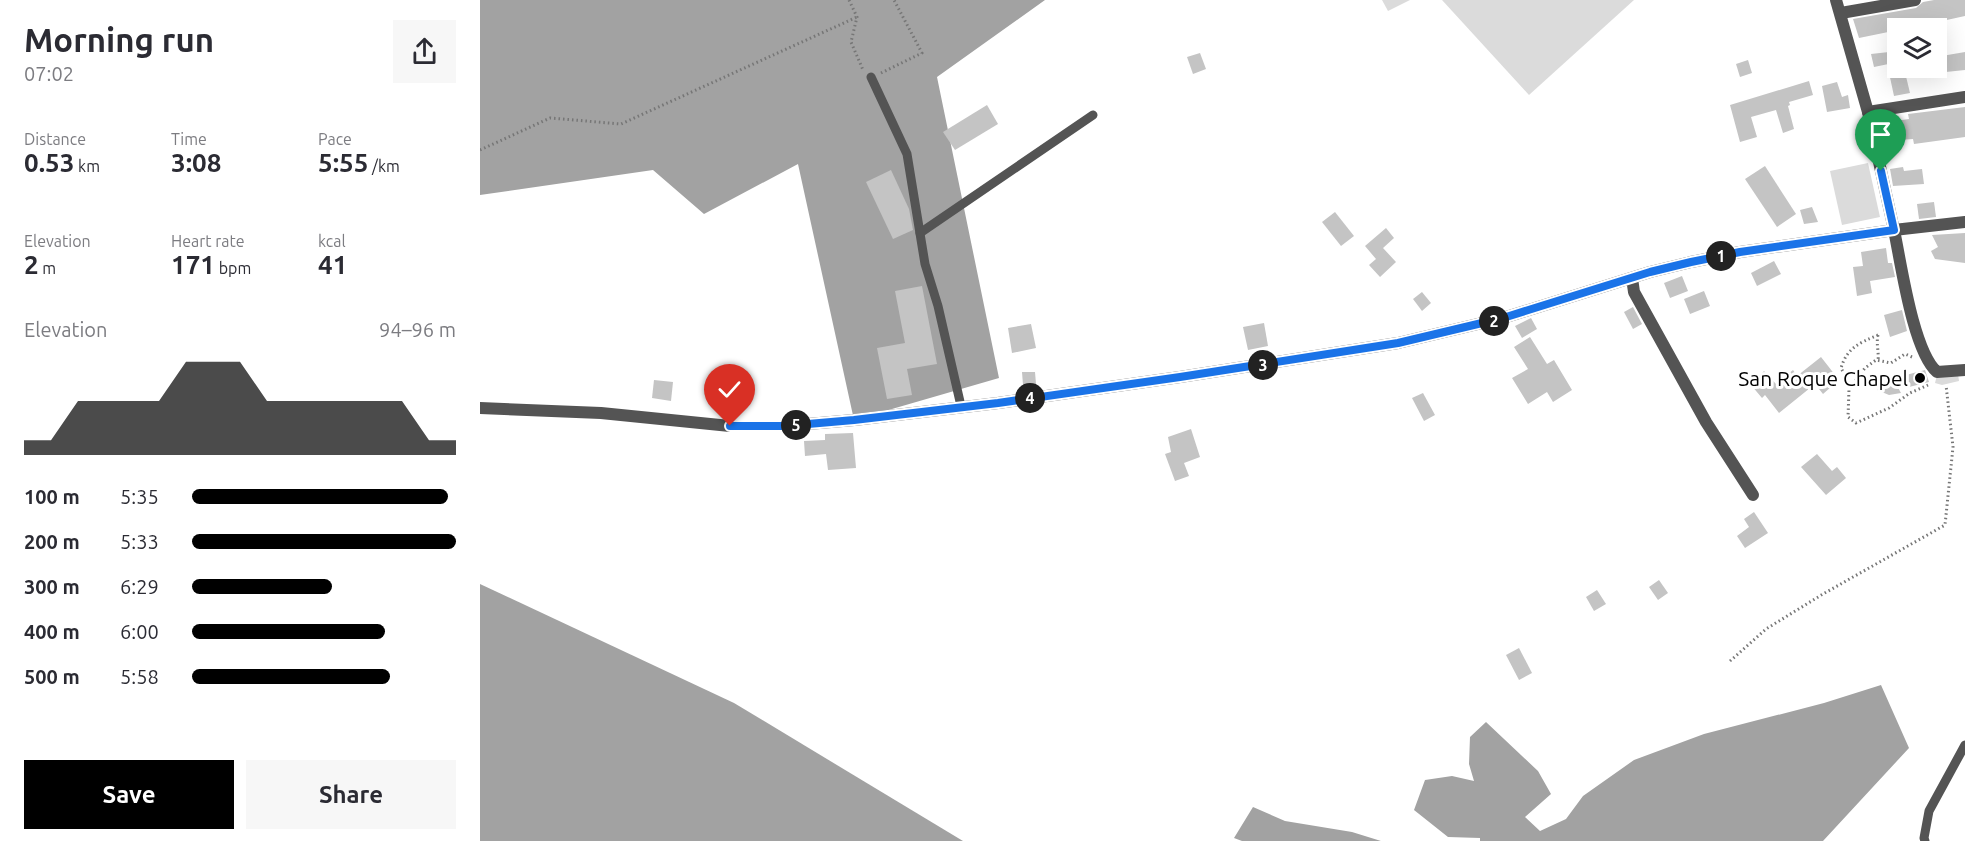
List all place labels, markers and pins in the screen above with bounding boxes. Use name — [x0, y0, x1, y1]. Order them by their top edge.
pin — [1855, 109, 1906, 171]
pin: 1 — [1706, 241, 1736, 271]
pin: 2 — [1479, 306, 1509, 336]
pin: 3 — [1248, 350, 1278, 380]
pin — [704, 364, 755, 426]
place label: San Roque Chapel — [1738, 366, 1908, 390]
marker: San Roque Chapel — [1913, 371, 1927, 385]
pin: 4 — [1015, 383, 1045, 413]
pin: 5 — [781, 410, 811, 440]

